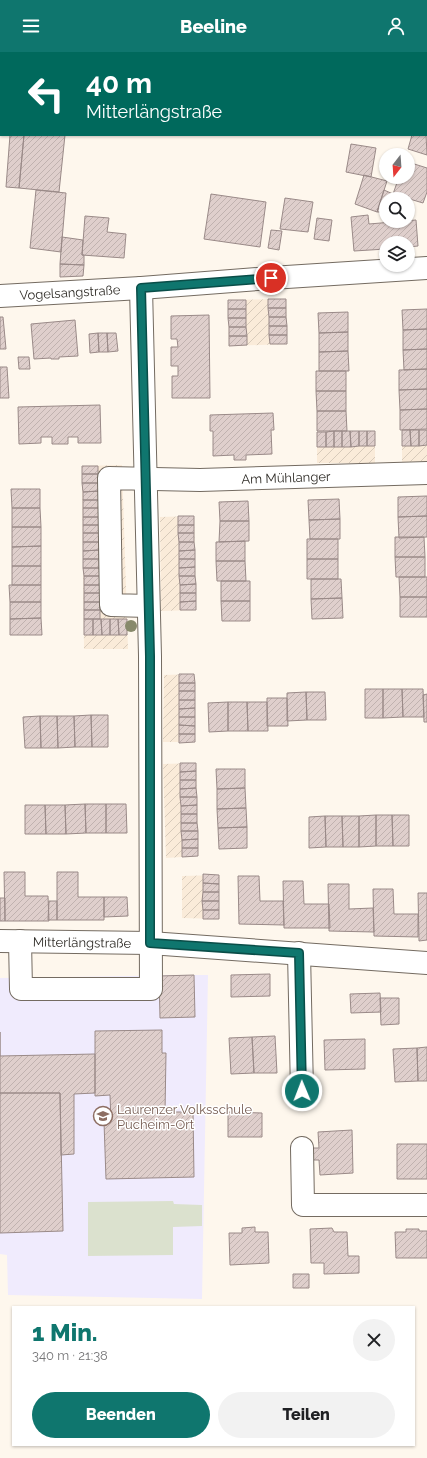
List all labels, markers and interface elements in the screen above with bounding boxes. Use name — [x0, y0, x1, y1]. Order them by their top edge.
icon: menu — [20, 15, 42, 37]
icon: person — [385, 15, 407, 37]
text: Beeline — [180, 16, 247, 37]
text: 40 m — [86, 67, 152, 100]
icon: left — [20, 68, 72, 120]
text: Mitterlängstraße — [86, 101, 222, 122]
north arrow — [379, 148, 415, 184]
map controls — [379, 148, 415, 272]
button: search — [379, 192, 415, 228]
button: layers — [379, 236, 415, 272]
pin — [254, 261, 288, 295]
icon: arrive — [260, 267, 282, 289]
street label: Vogelsangstraße — [19, 282, 121, 302]
street label: Am Mühlanger — [241, 468, 331, 486]
street label: Mitterlängstraße — [33, 934, 132, 950]
position arrow — [281, 1070, 323, 1112]
place label: Laurenzer Volksschule Pucheim-Ort — [117, 1102, 253, 1132]
school or university icon: Laurenzer Volksschule Pucheim-Ort — [92, 1105, 114, 1127]
text: 1 Min. — [32, 1318, 98, 1347]
button: close — [353, 1319, 395, 1361]
text: 340 m · 21:38 — [32, 1348, 108, 1363]
button: Beenden — [32, 1392, 210, 1438]
button: Teilen — [218, 1392, 395, 1438]

